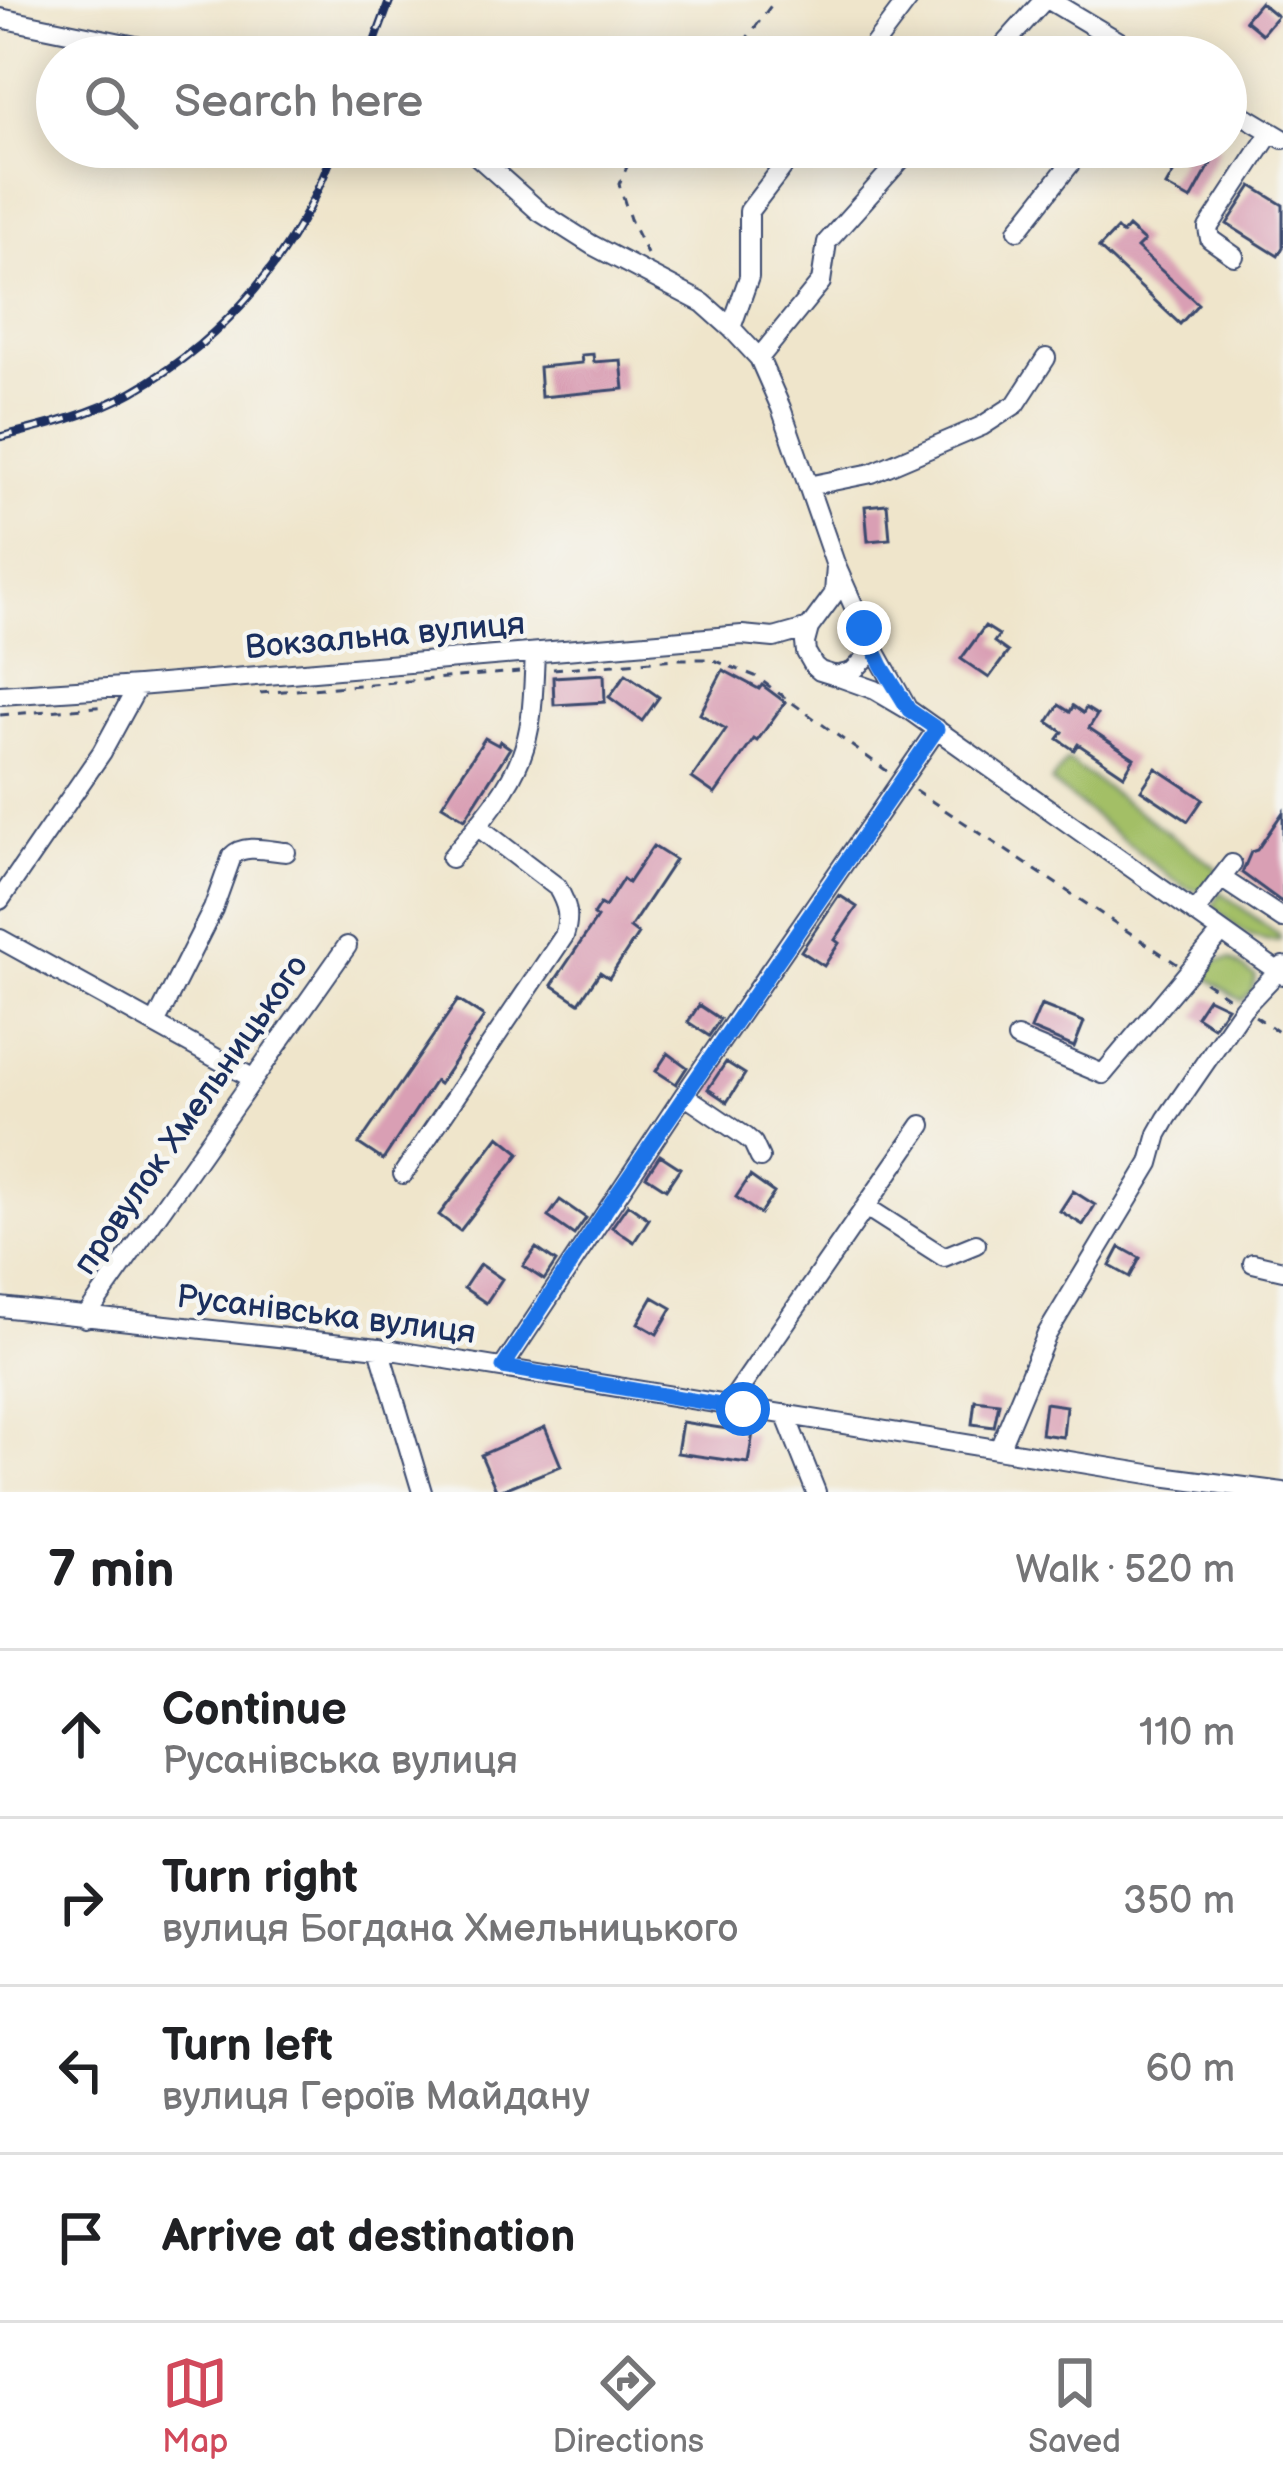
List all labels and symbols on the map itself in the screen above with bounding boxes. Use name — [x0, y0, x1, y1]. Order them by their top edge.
route end — [837, 601, 891, 655]
street label: Вокзальна вулиця — [243, 604, 527, 668]
street label: провулок Хмельницького — [65, 947, 317, 1283]
street label: Русанівська вулиця — [174, 1277, 478, 1353]
route start — [716, 1382, 770, 1436]

